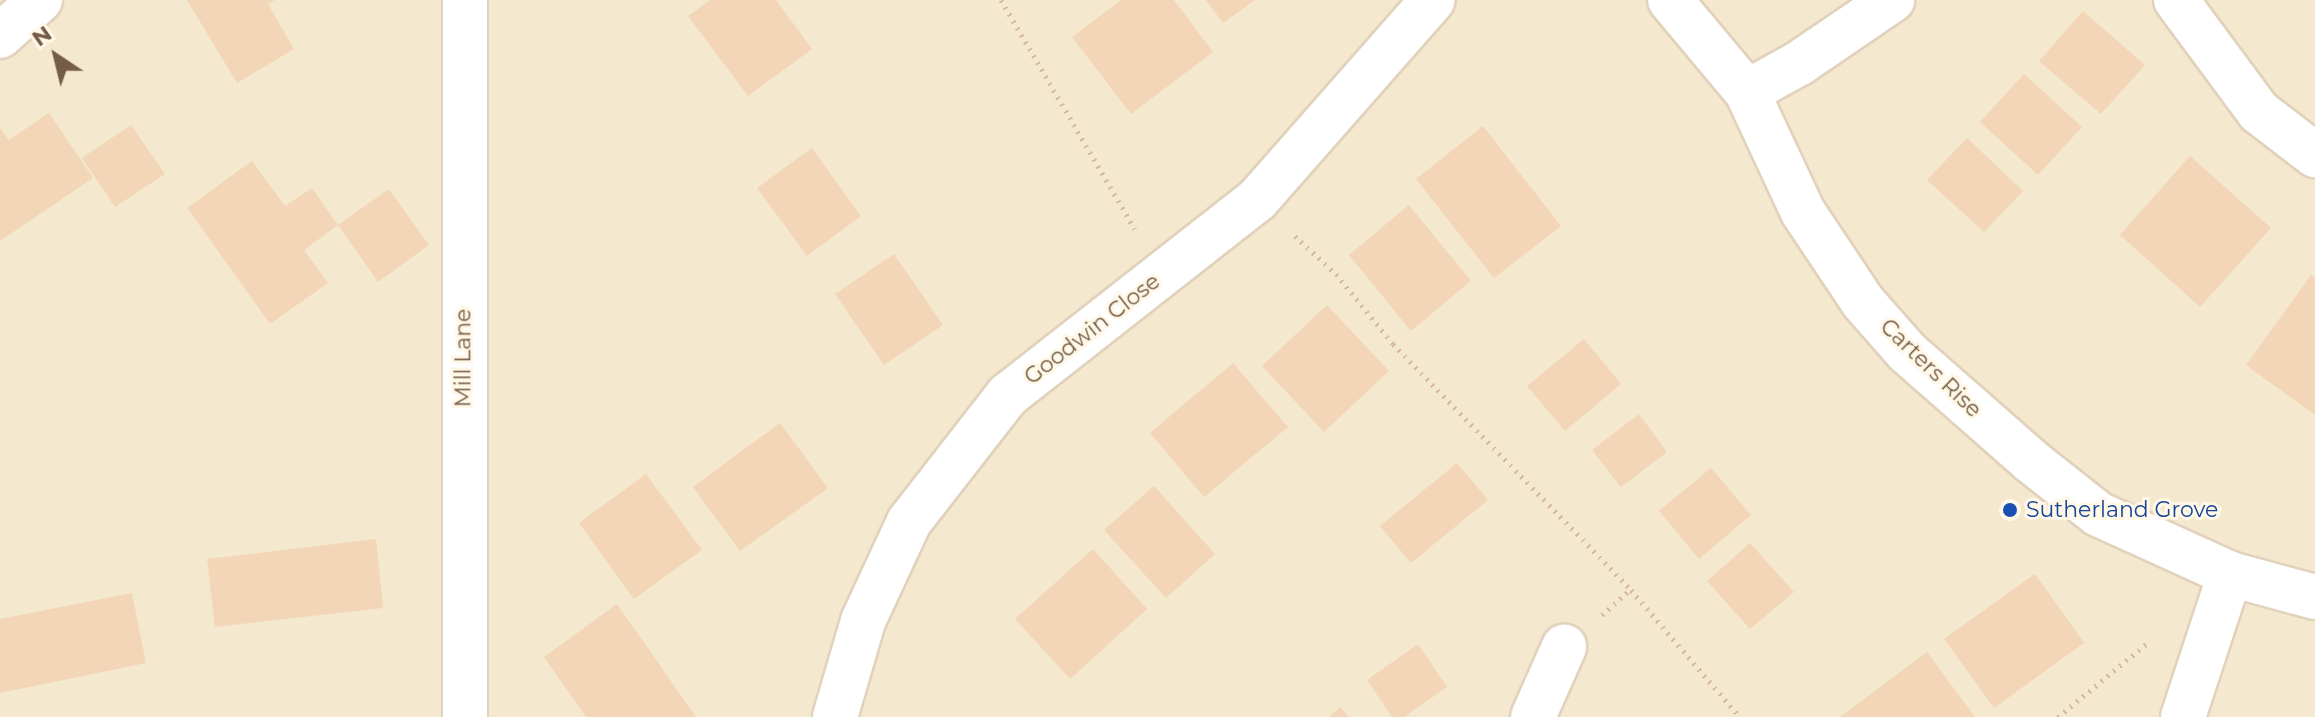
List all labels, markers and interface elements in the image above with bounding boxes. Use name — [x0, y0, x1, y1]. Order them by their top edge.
north arrow — [16, 16, 96, 96]
text: N — [27, 20, 57, 52]
street label: Goodwin Close — [1019, 268, 1165, 390]
street label: Mill Lane — [450, 309, 476, 407]
street label: Carters Rise — [1875, 313, 1987, 423]
place label: Sutherland Grove — [2026, 497, 2218, 523]
marker: Sutherland Grove — [2001, 501, 2019, 519]

